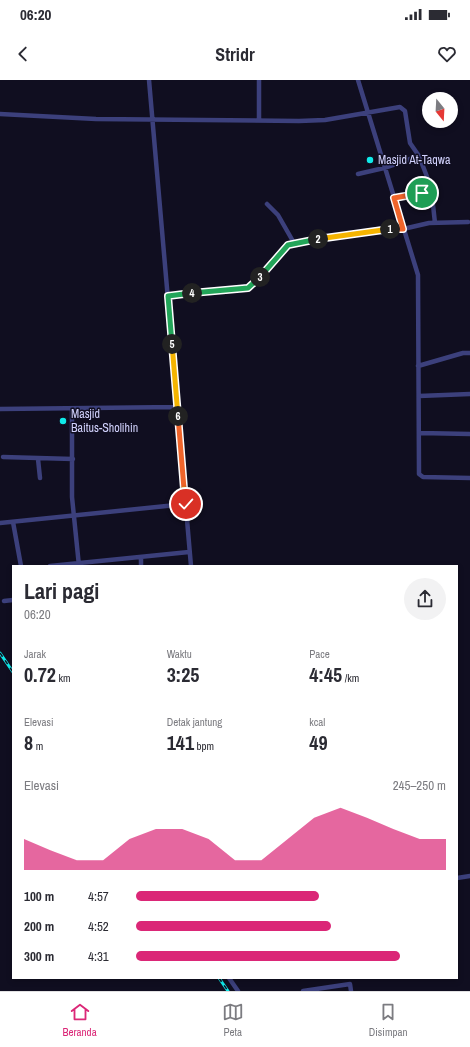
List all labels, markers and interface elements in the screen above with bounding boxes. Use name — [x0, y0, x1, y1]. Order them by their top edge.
text: 06:20 — [20, 4, 51, 25]
text: Stridr — [215, 42, 255, 67]
icon: back — [12, 43, 34, 65]
icon: heart — [436, 43, 458, 65]
north arrow — [422, 92, 458, 128]
map controls — [422, 92, 458, 128]
place label: Masjid At-Taqwa — [378, 152, 451, 168]
marker: Masjid At-Taqwa — [365, 155, 375, 165]
pin — [405, 176, 439, 210]
icon: arrive — [411, 182, 433, 204]
pin: 1 — [380, 219, 400, 239]
text: 1 — [387, 222, 393, 236]
pin: 2 — [308, 229, 328, 249]
text: 2 — [315, 232, 321, 246]
pin: 3 — [250, 267, 270, 287]
text: 3 — [257, 270, 263, 284]
pin: 4 — [182, 283, 202, 303]
text: 4 — [189, 286, 195, 300]
pin: 5 — [162, 334, 182, 354]
text: 5 — [169, 337, 175, 351]
place label: Masjid Baitus-Sholihin — [71, 406, 138, 436]
pin: 6 — [168, 406, 188, 426]
text: 6 — [175, 409, 181, 423]
marker: Masjid Baitus-Sholihin — [58, 416, 68, 426]
pin — [169, 487, 203, 521]
icon: check — [175, 493, 197, 515]
text: Lari pagi — [24, 576, 99, 606]
button: share — [404, 578, 446, 620]
text: 06:20 — [24, 606, 51, 623]
text: Jarak — [24, 647, 46, 661]
text: Waktu — [167, 647, 192, 661]
text: Pace — [309, 647, 330, 661]
text: 0.72 — [24, 661, 56, 688]
text: 3:25 — [167, 661, 199, 688]
text: 4:45 — [309, 661, 342, 688]
text: km — [56, 671, 70, 685]
text: /km — [342, 671, 359, 685]
text: Elevasi — [24, 715, 54, 729]
text: Detak jantung — [167, 715, 222, 729]
text: kcal — [309, 715, 325, 729]
text: 8 — [24, 729, 33, 756]
text: 141 — [167, 729, 194, 756]
text: 49 — [309, 729, 328, 756]
text: m — [33, 739, 43, 753]
text: bpm — [194, 739, 214, 753]
text: Elevasi — [24, 777, 59, 794]
text: 245–250 m — [393, 777, 446, 794]
text: 100 m — [24, 888, 54, 905]
text: 4:57 — [88, 888, 109, 905]
text: 200 m — [24, 918, 54, 935]
text: 4:52 — [88, 918, 109, 935]
text: 300 m — [24, 948, 54, 965]
text: 4:31 — [88, 948, 109, 965]
tab: Beranda — [63, 1001, 97, 1039]
tab: Peta — [222, 1001, 244, 1039]
tab: Disimpan — [369, 1001, 407, 1039]

